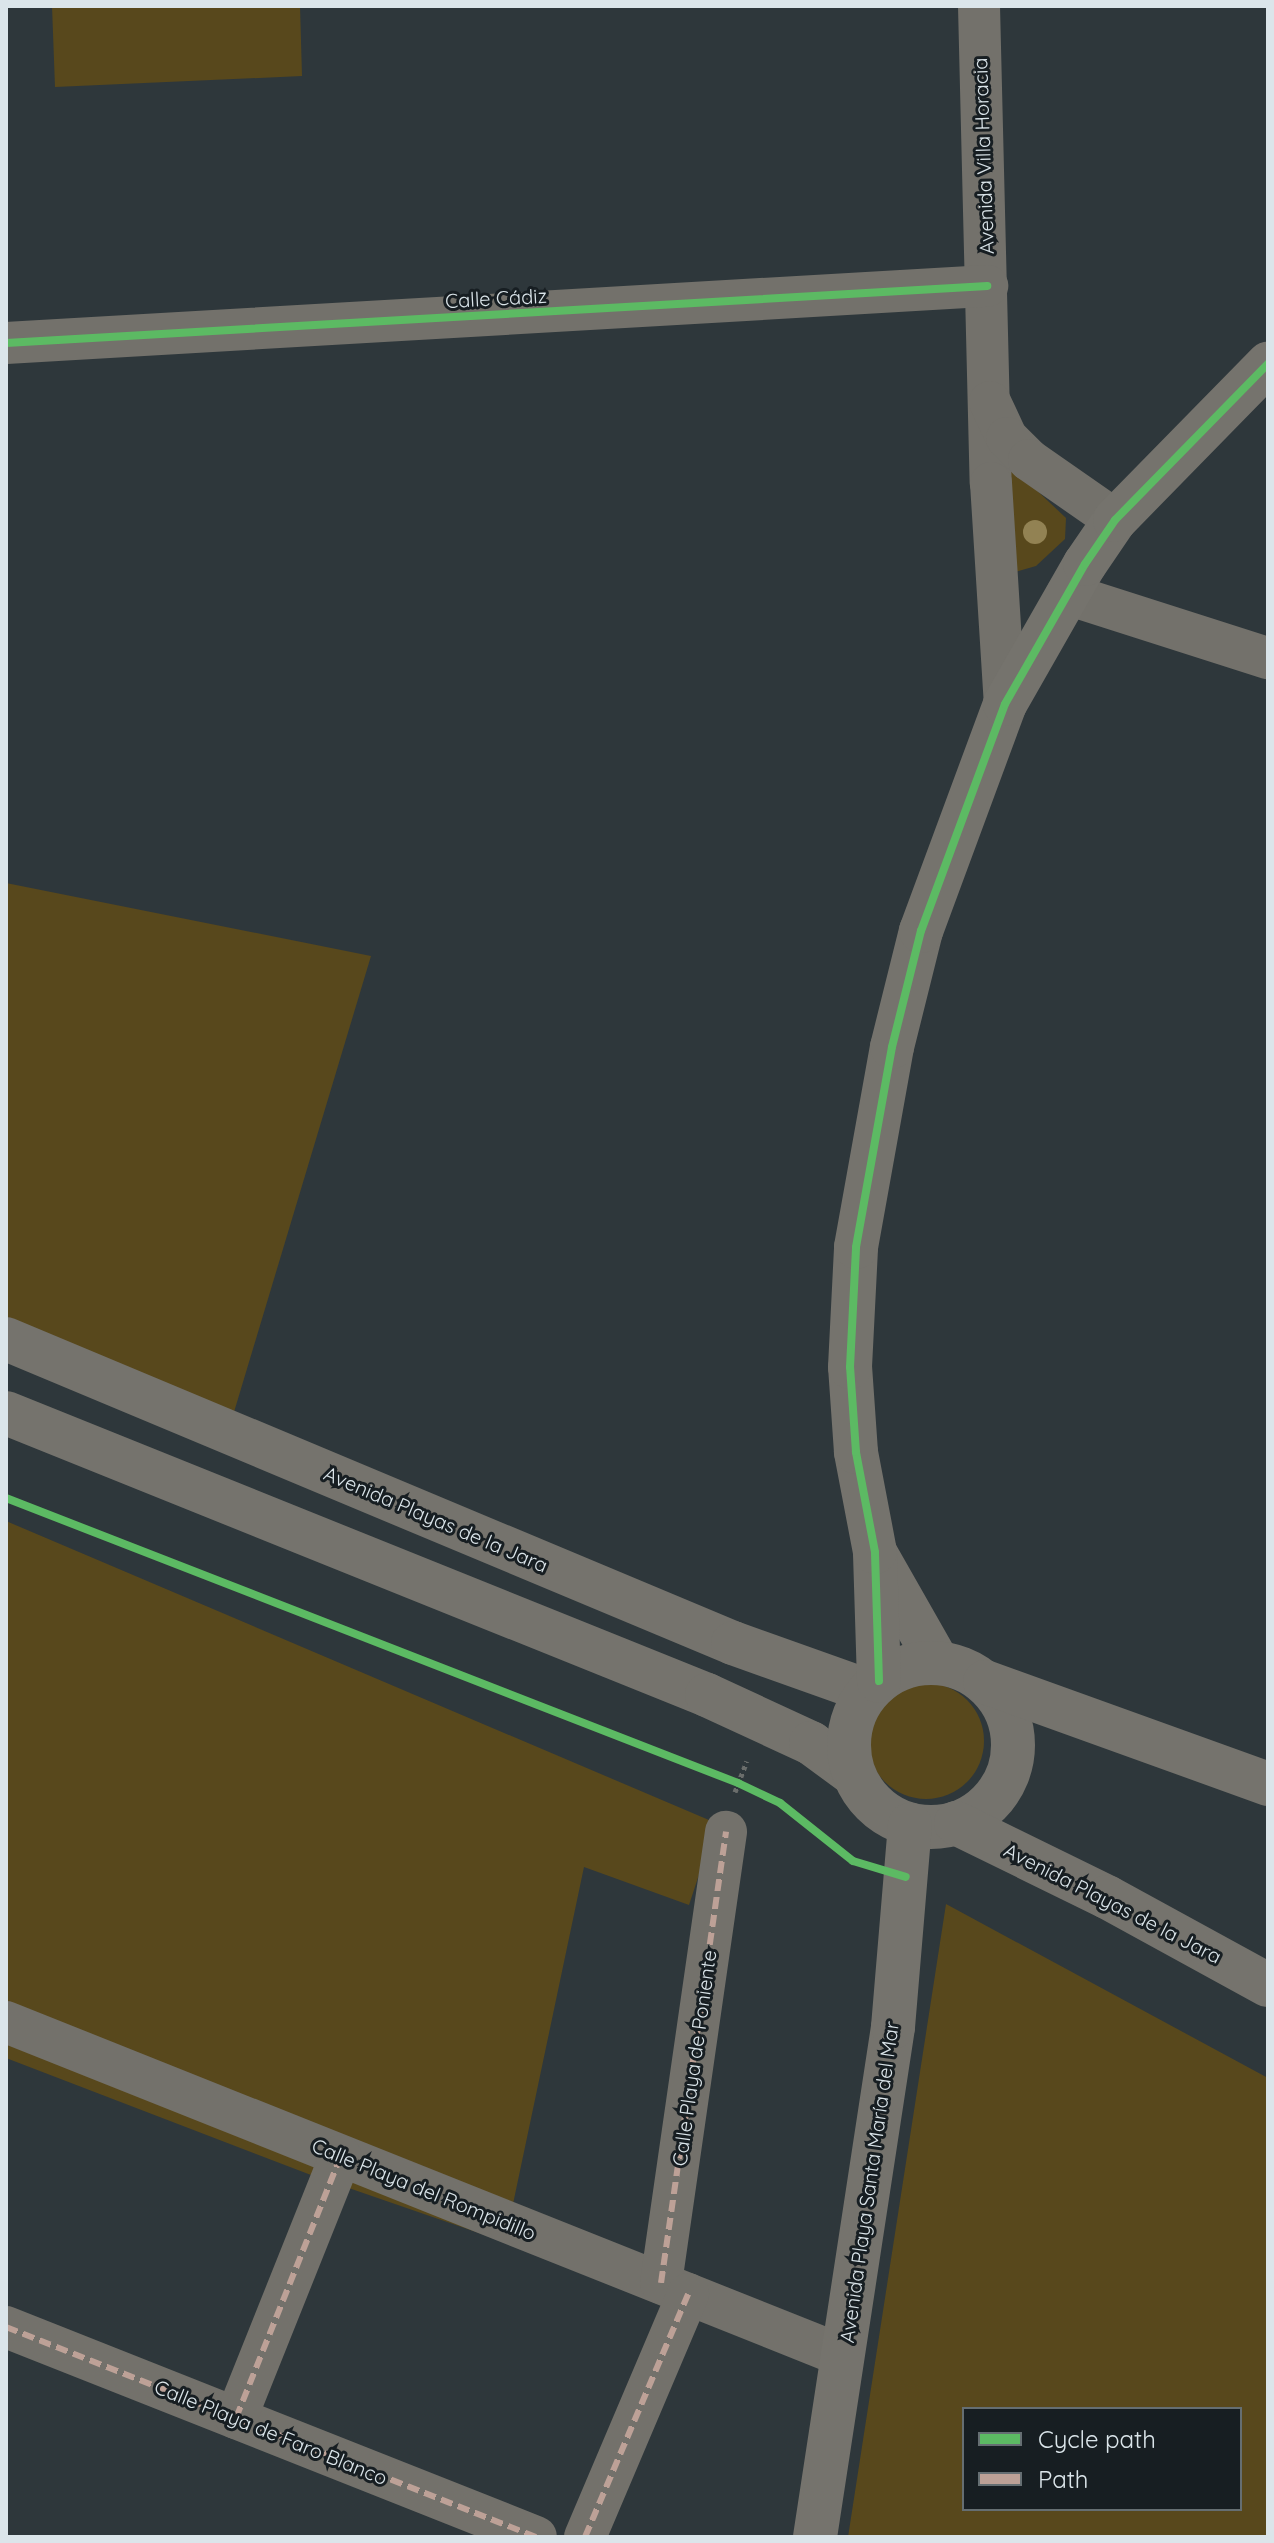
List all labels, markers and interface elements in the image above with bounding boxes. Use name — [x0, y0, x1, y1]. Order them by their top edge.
street label: Avenida Villa Horacia — [968, 57, 998, 255]
street label: Calle Cádiz — [444, 283, 548, 313]
street label: Avenida Playas de la Jara — [320, 1461, 552, 1577]
street label: Avenida Playas de la Jara — [1000, 1838, 1226, 1968]
street label: Calle Playa de Poniente — [667, 1948, 721, 2168]
street label: Avenida Playa Santa María del Mar — [835, 2020, 903, 2344]
street label: Calle Playa del Rompidillo — [308, 2133, 540, 2245]
street label: Calle Playa de Faro Blanco — [151, 2374, 391, 2490]
legend — [962, 2407, 1242, 2511]
text: Cycle path — [1038, 2424, 1156, 2454]
text: Path — [1038, 2464, 1089, 2494]

